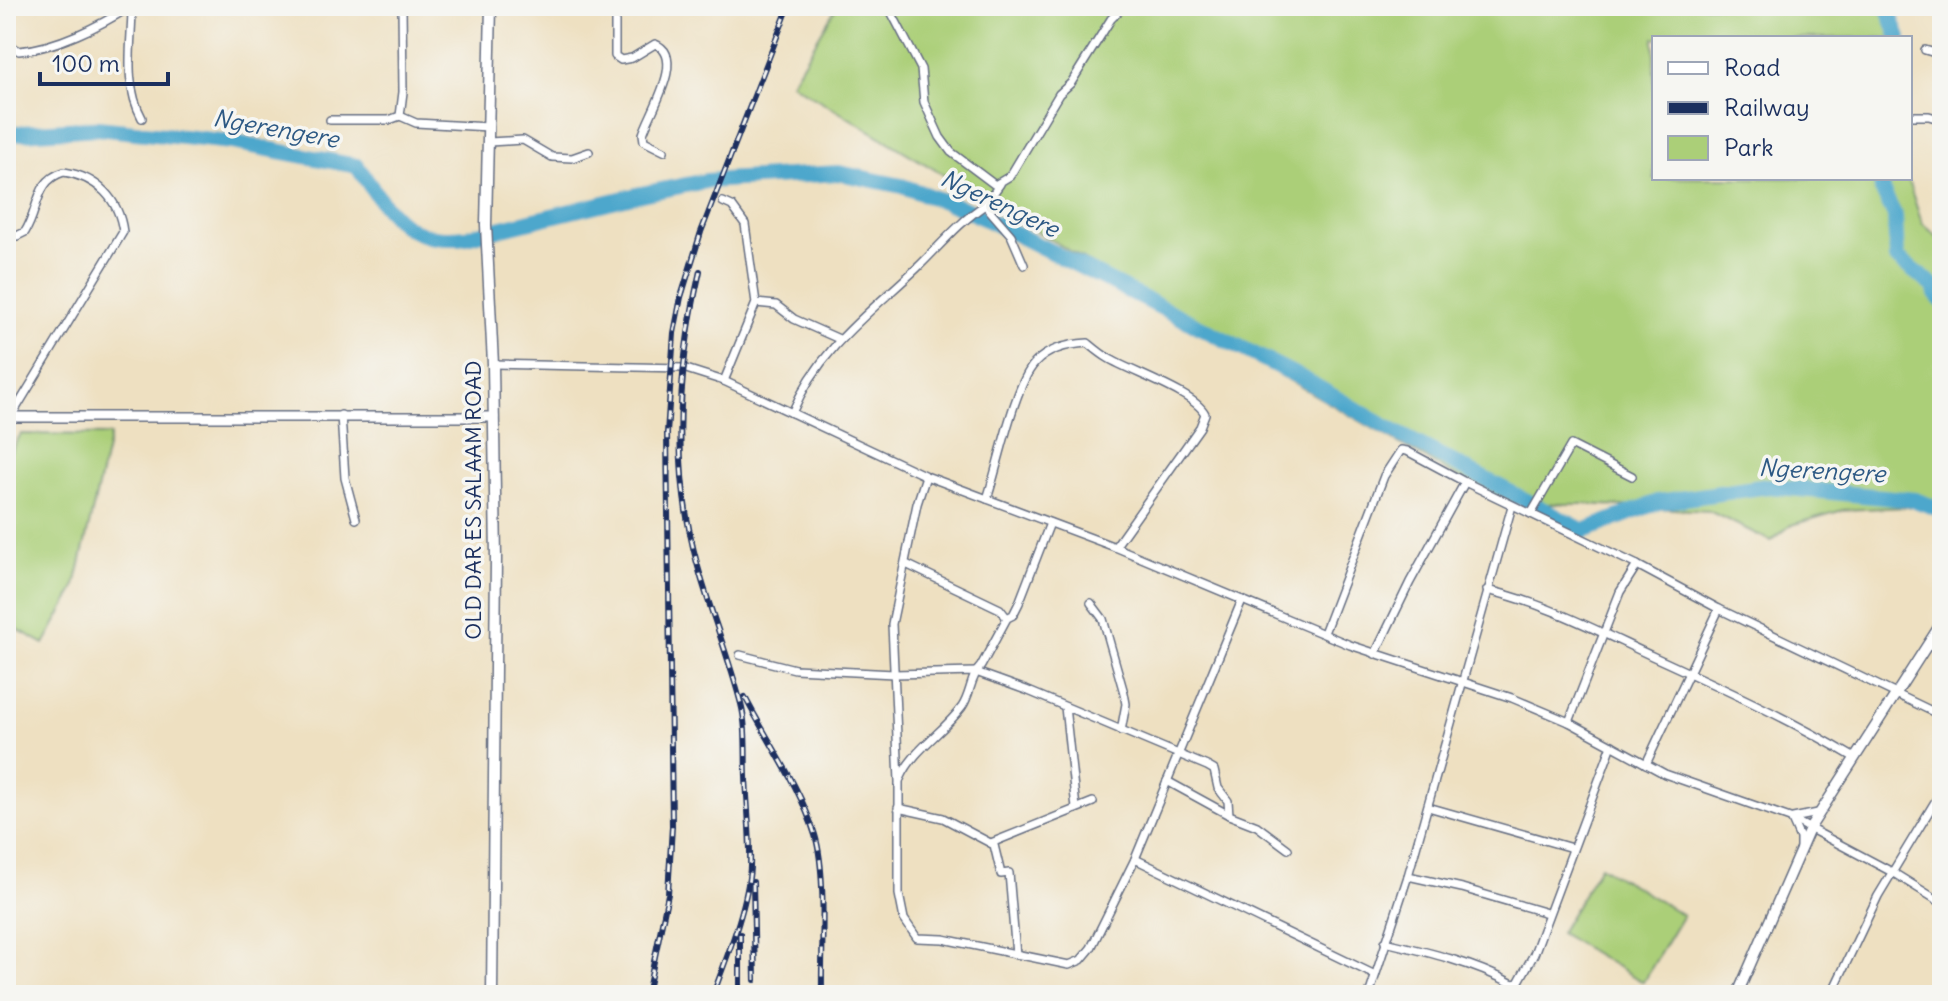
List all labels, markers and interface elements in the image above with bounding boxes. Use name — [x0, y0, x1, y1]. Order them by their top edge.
scale bar — [40, 36, 168, 86]
legend — [1652, 36, 1912, 180]
text: 100 m — [52, 48, 120, 78]
text: Road — [1724, 52, 1780, 82]
text: Railway — [1724, 92, 1810, 122]
water label: Ngerengere — [211, 102, 343, 154]
text: Park — [1724, 132, 1774, 162]
water label: Ngerengere — [936, 163, 1066, 244]
street label: OLD DAR ES SALAAM ROAD — [459, 360, 487, 640]
water label: Ngerengere — [1758, 452, 1888, 488]

